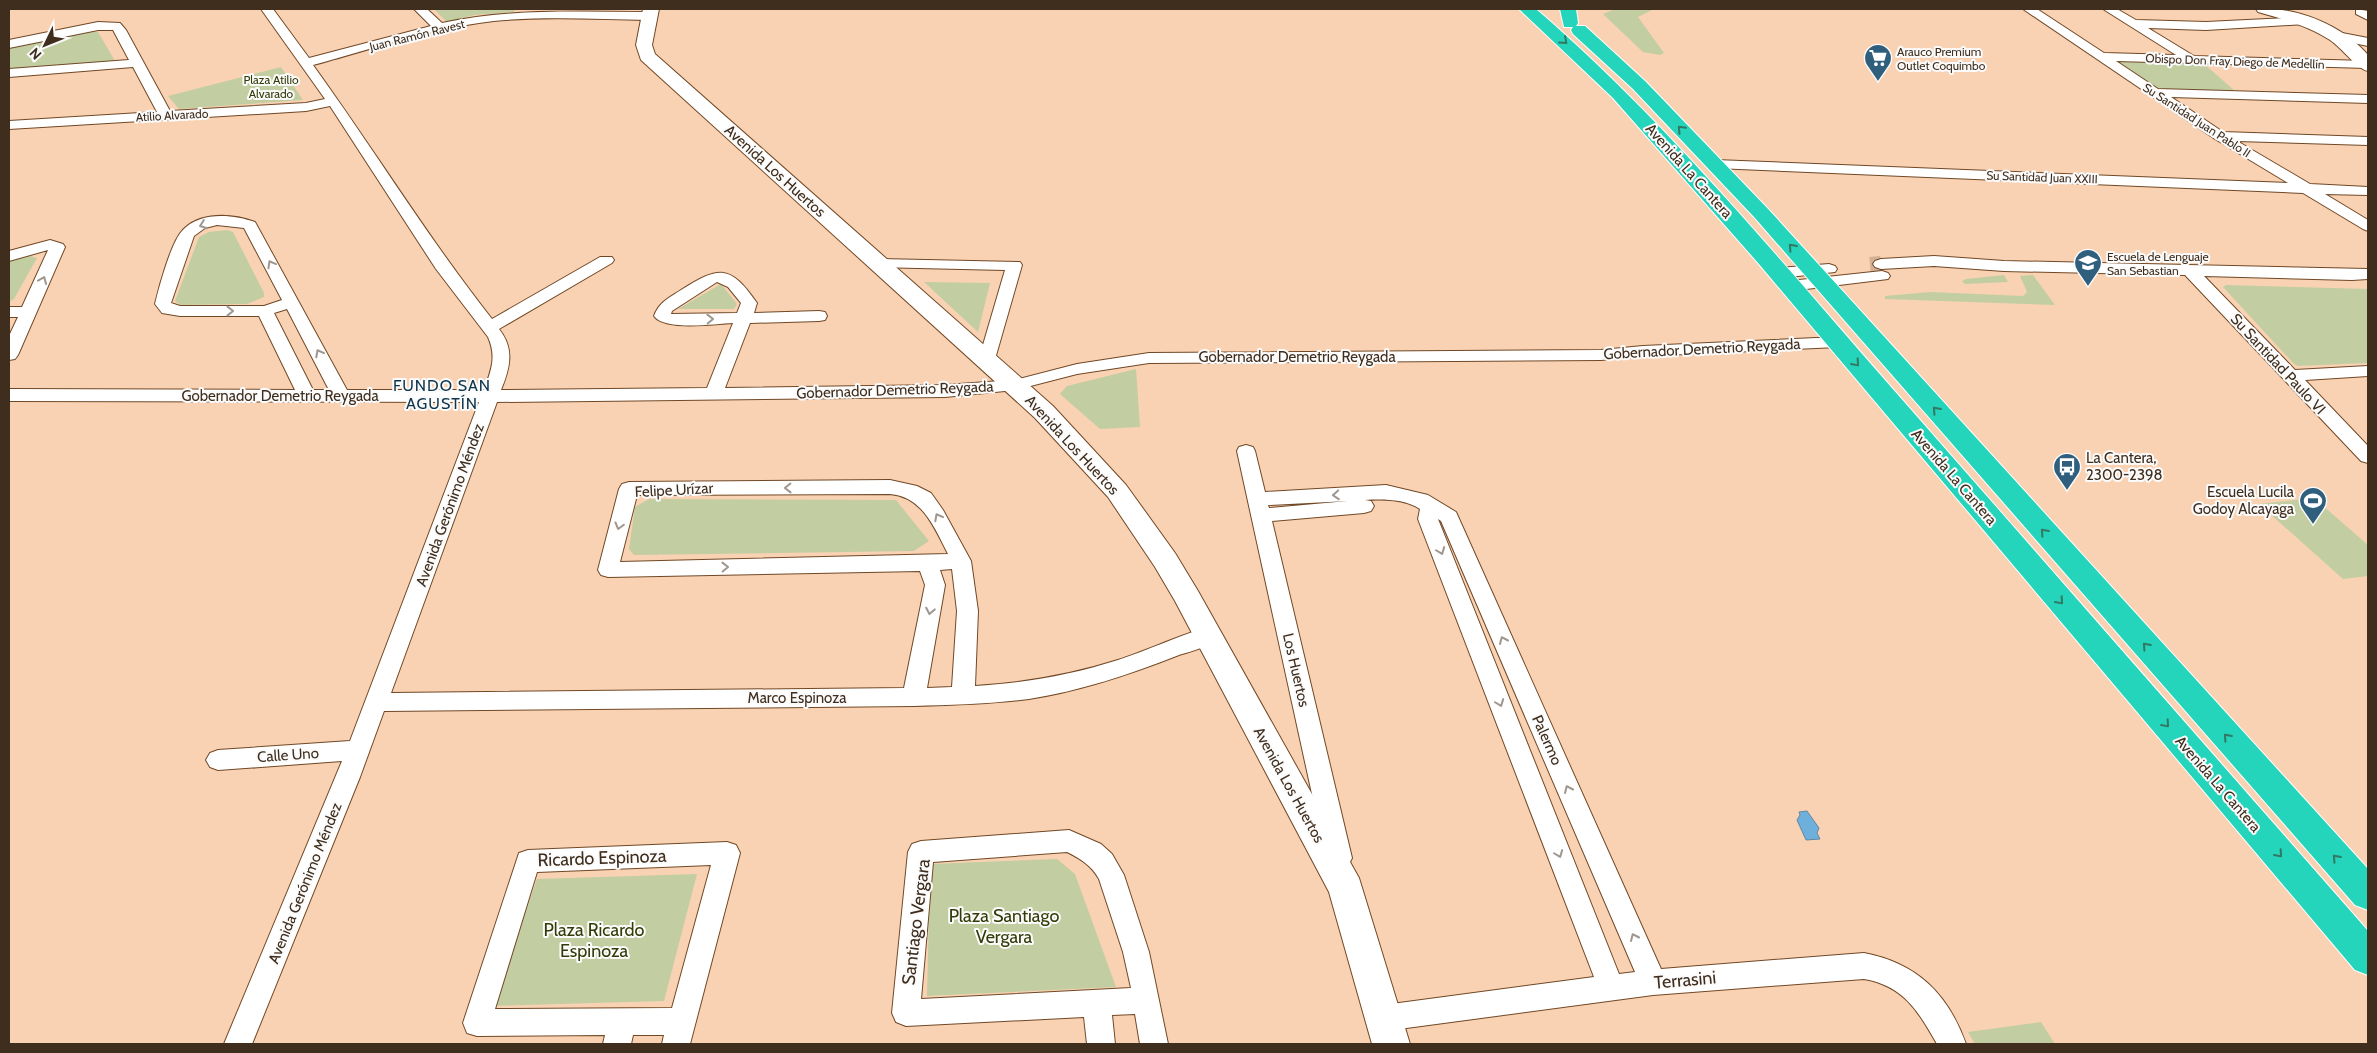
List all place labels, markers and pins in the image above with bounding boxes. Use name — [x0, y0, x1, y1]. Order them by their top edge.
supermarket icon: Arauco Premium Outlet Coquimbo — [1863, 43, 1893, 82]
place label: Arauco Premium Outlet Coquimbo — [1897, 44, 1986, 73]
school or university icon: Escuela de Lenguaje San Sebastian — [2073, 248, 2103, 287]
place label: Escuela de Lenguaje San Sebastian — [2107, 249, 2209, 278]
place label: La Cantera, 2300-2398 — [2086, 449, 2163, 484]
bus stop icon: La Cantera, 2300-2398 — [2052, 452, 2082, 491]
place label: Escuela Lucila Godoy Alcayaga — [2193, 483, 2295, 518]
sports icon: Escuela Lucila Godoy Alcayaga — [2298, 486, 2328, 525]

